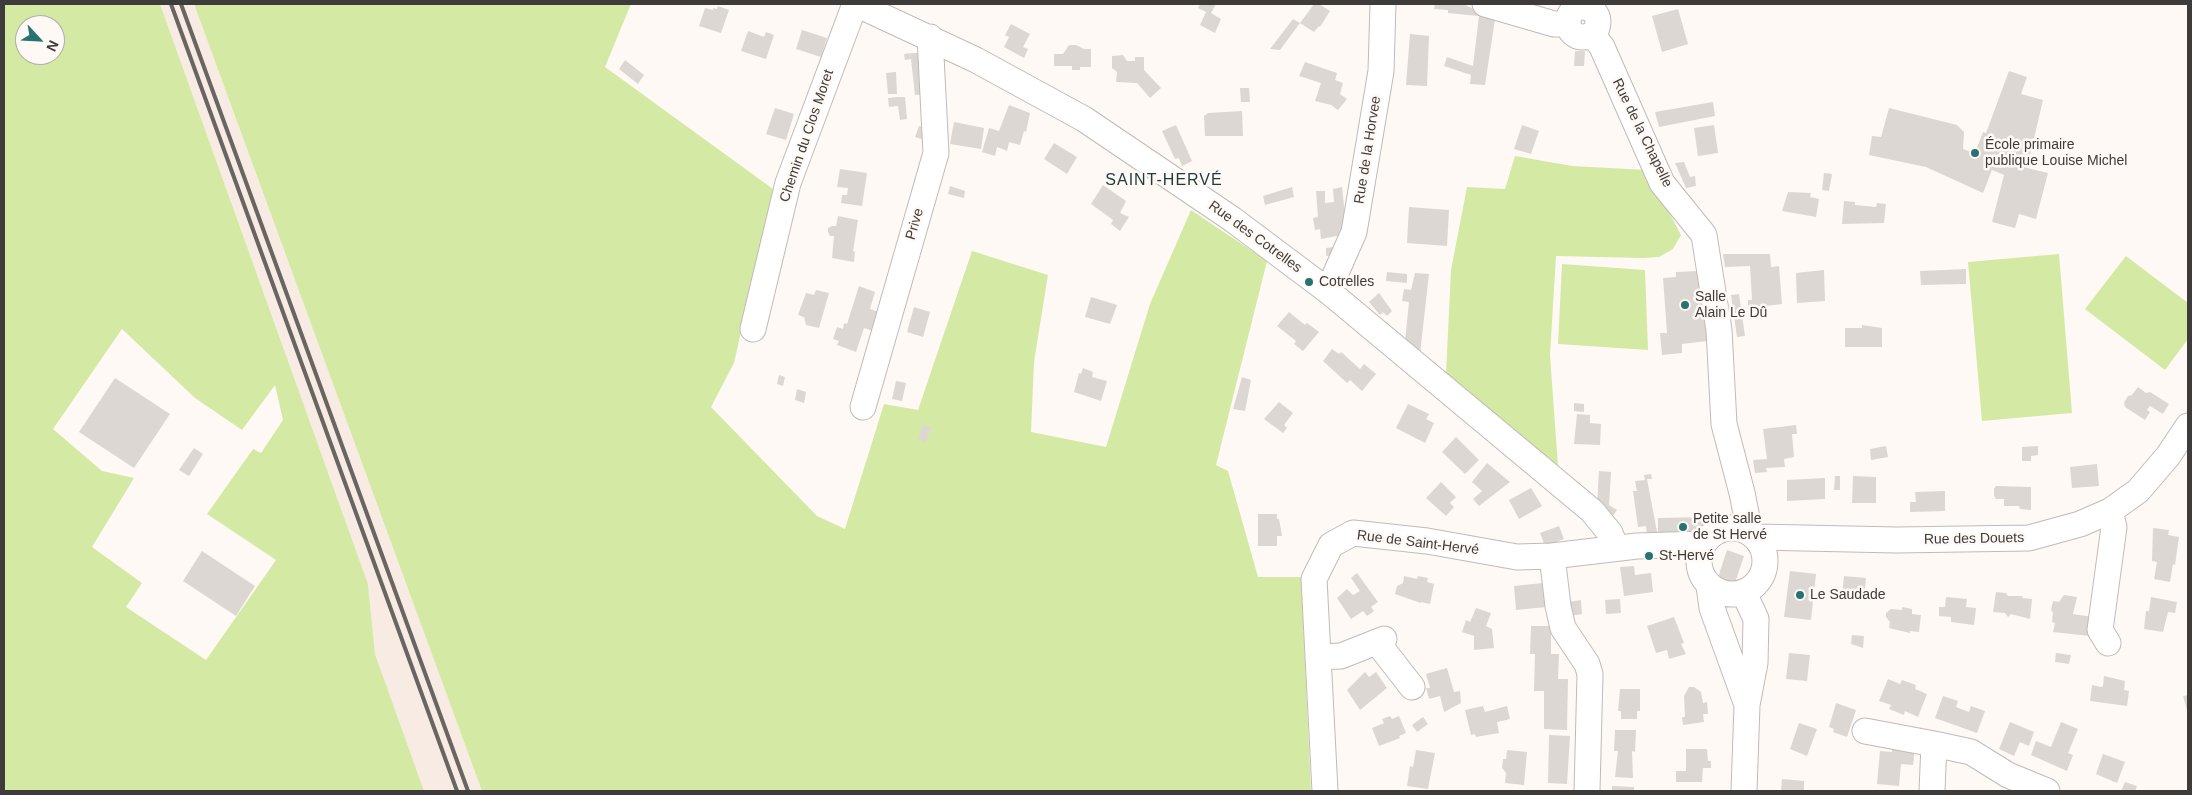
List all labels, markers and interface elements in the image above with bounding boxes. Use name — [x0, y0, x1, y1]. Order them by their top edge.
north arrow — [15, 15, 65, 65]
text: N — [43, 38, 62, 54]
street label: Chemin du Clos Moret — [776, 67, 838, 205]
street label: Rue de la Chapelle — [1608, 76, 1676, 190]
street label: Rue de la Horvee — [1351, 95, 1385, 205]
place label: École primaire publique Louise Michel — [1985, 137, 2127, 170]
marker: École primaire publique Louise Michel — [1969, 147, 1981, 159]
district label: SAINT-HERVÉ — [1104, 171, 1224, 191]
street label: Rue des Cotrelles — [1205, 198, 1305, 276]
street label: Prive — [903, 206, 927, 242]
place label: Cotrelles — [1319, 274, 1374, 290]
marker: Cotrelles — [1303, 276, 1315, 288]
place label: Salle Alain Le Dû — [1695, 289, 1767, 322]
marker: Salle Alain Le Dû — [1679, 299, 1691, 311]
place label: Petite salle de St Hervé — [1693, 511, 1767, 544]
marker: Petite salle de St Hervé — [1677, 521, 1689, 533]
street label: Rue de Saint-Hervé — [1356, 527, 1480, 559]
street label: Rue des Douets — [1924, 530, 2024, 548]
place label: St-Hervé — [1659, 548, 1714, 564]
marker: St-Hervé — [1643, 550, 1655, 562]
place label: Le Saudade — [1810, 587, 1886, 603]
marker: Le Saudade — [1794, 589, 1806, 601]

